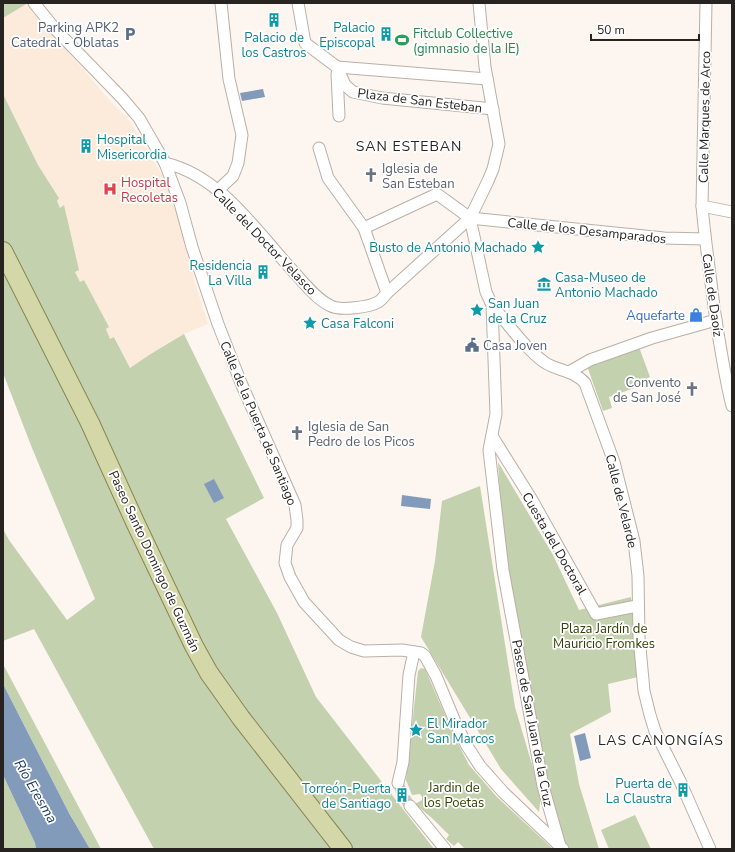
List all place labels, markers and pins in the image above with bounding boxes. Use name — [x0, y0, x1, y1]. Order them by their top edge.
building icon: Palacio de los Castros — [266, 12, 282, 28]
place label: Parking APK2 Catedral - Oblatas — [11, 19, 119, 52]
place label: Palacio Episcopal — [319, 19, 375, 52]
place label: Fitclub Collective (gimnasio de la IE) — [413, 25, 520, 58]
parking icon: Parking APK2 Catedral - Oblatas — [122, 26, 138, 42]
building icon: Palacio Episcopal — [378, 26, 394, 42]
place label: Palacio de los Castros — [242, 29, 306, 62]
sports icon: Fitclub Collective (gimnasio de la IE) — [394, 32, 410, 48]
place label: Hospital Misericordia — [97, 131, 167, 164]
building icon: Hospital Misericordia — [78, 138, 94, 154]
place label: Iglesia de San Esteban — [382, 160, 455, 193]
church icon: Iglesia de San Esteban — [363, 167, 379, 183]
place label: Hospital Recoletas — [121, 174, 178, 207]
hospital icon: Hospital Recoletas — [102, 181, 118, 197]
place label: Busto de Antonio Machado — [369, 239, 527, 257]
place icon: Busto de Antonio Machado — [530, 239, 546, 255]
place label: Residencia La Villa — [189, 257, 252, 290]
building icon: Residencia La Villa — [255, 264, 271, 280]
place label: Casa-Museo de Antonio Machado — [555, 269, 658, 302]
museum icon: Casa-Museo de Antonio Machado — [536, 276, 552, 292]
place label: San Juan de la Cruz — [488, 295, 547, 328]
place icon: San Juan de la Cruz — [469, 302, 485, 318]
place label: Aquefarte — [626, 307, 685, 325]
shop icon: Aquefarte — [688, 307, 704, 323]
place icon: Casa Falconi — [302, 315, 318, 331]
place label: Casa Falconi — [321, 315, 394, 333]
public building icon: Casa Joven — [464, 337, 480, 353]
place label: Casa Joven — [483, 337, 547, 355]
place label: Convento de San José — [613, 374, 681, 407]
church icon: Convento de San José — [684, 381, 700, 397]
place label: Iglesia de San Pedro de los Picos — [308, 418, 415, 451]
church icon: Iglesia de San Pedro de los Picos — [289, 425, 305, 441]
place label: El Mirador San Marcos — [427, 715, 495, 748]
place icon: El Mirador San Marcos — [408, 722, 424, 738]
place label: Puerta de La Claustra — [606, 775, 672, 808]
place label: Torreón-Puerta de Santiago — [302, 780, 391, 813]
building icon: Puerta de La Claustra — [675, 782, 691, 798]
building icon: Torreón-Puerta de Santiago — [394, 787, 410, 803]

